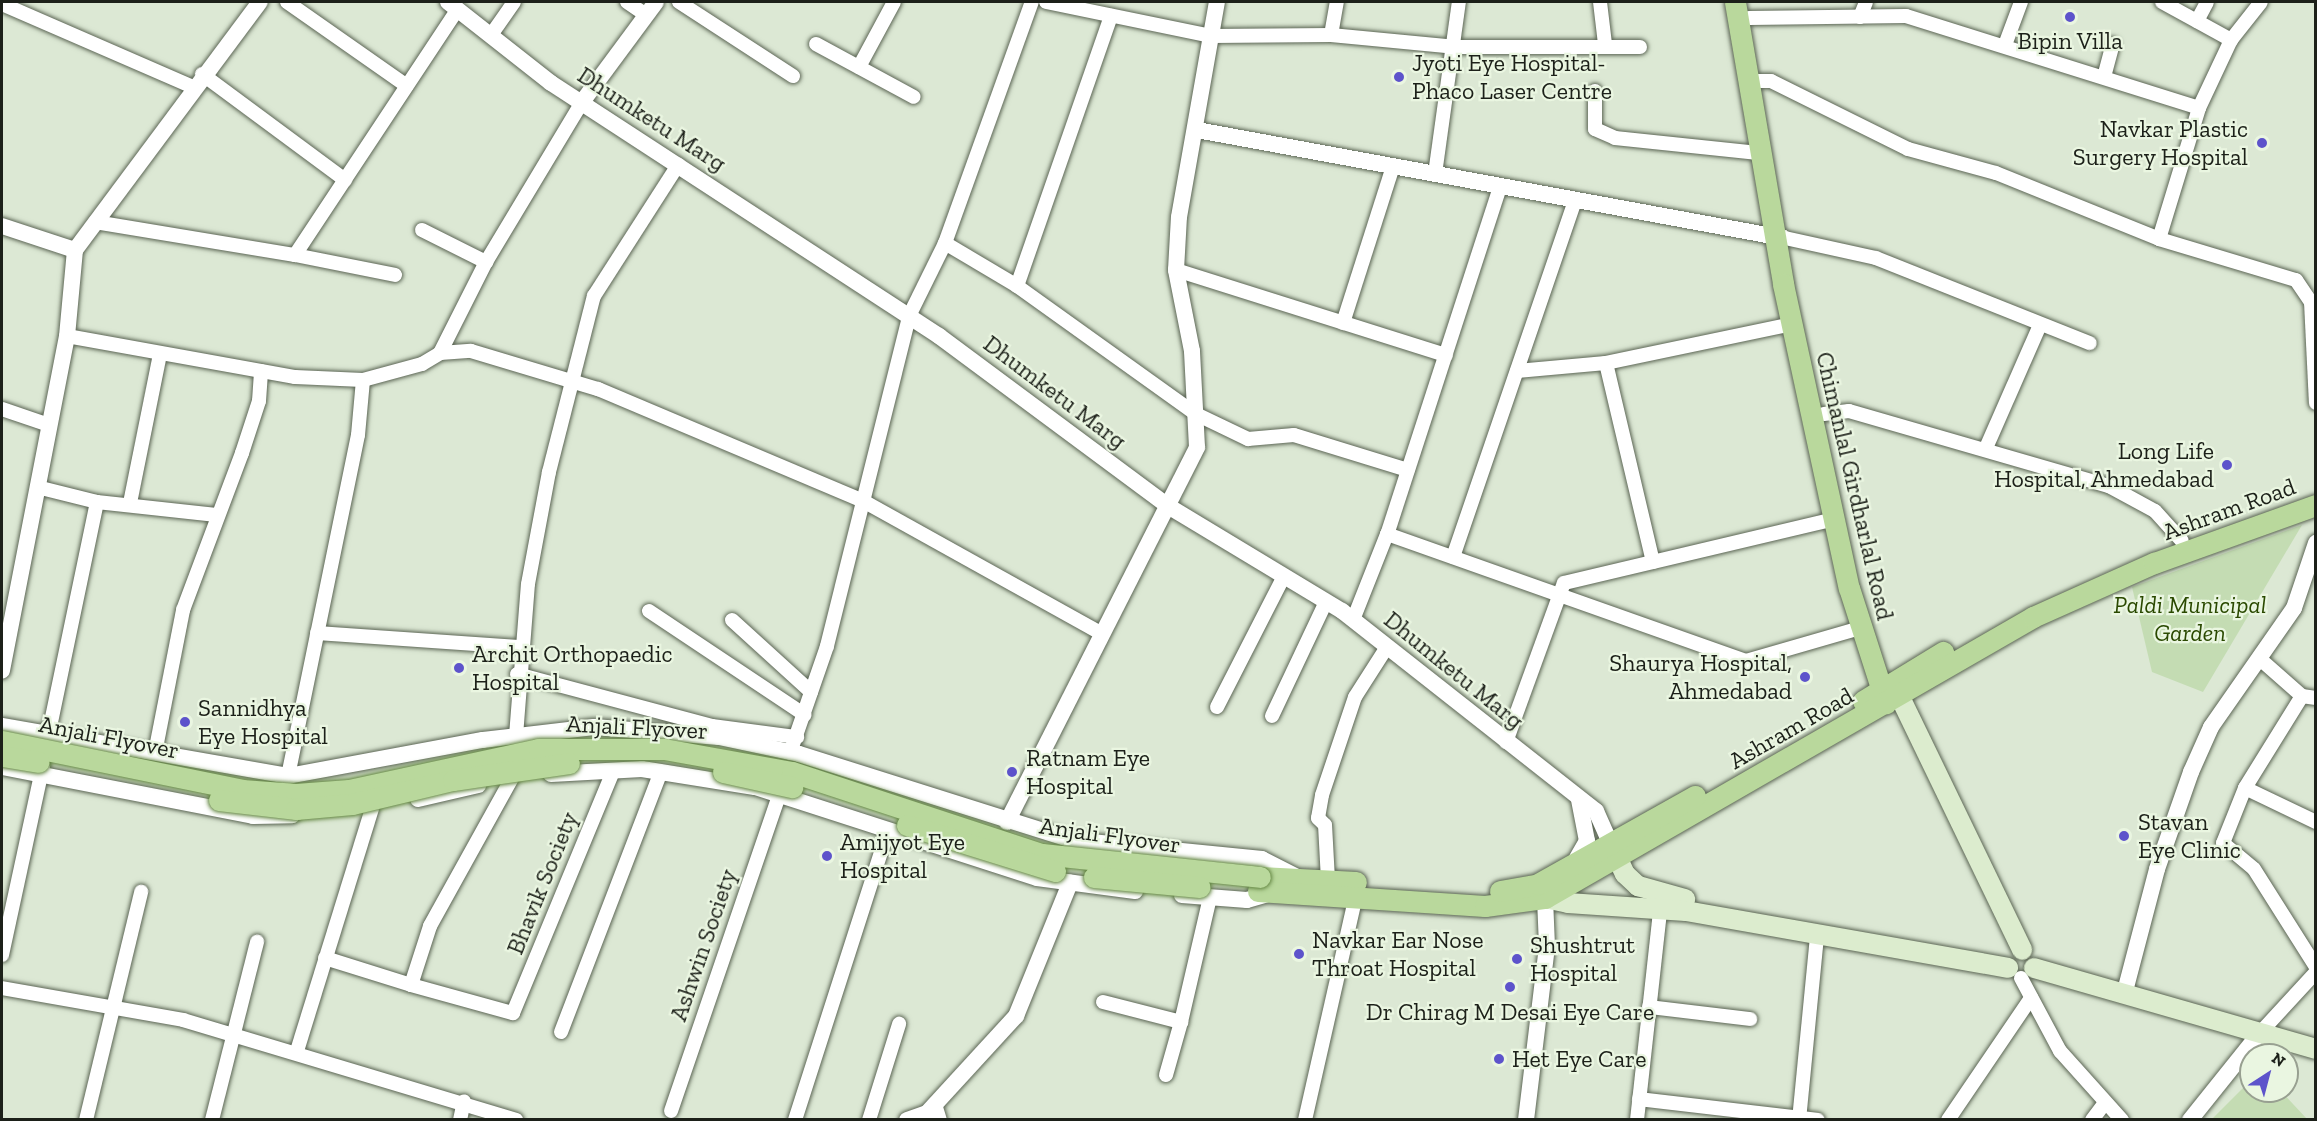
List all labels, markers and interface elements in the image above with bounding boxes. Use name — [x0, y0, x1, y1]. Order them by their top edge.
marker: Bipin Villa — [2063, 10, 2077, 24]
place label: Bipin Villa — [2017, 27, 2123, 55]
place label: Jyoti Eye Hospital- Phaco Laser Centre — [1412, 49, 1612, 105]
street label: Dhumketu Marg — [572, 60, 732, 178]
marker: Jyoti Eye Hospital- Phaco Laser Centre — [1390, 68, 1408, 86]
place label: Navkar Plastic Surgery Hospital — [2072, 115, 2248, 171]
marker: Navkar Plastic Surgery Hospital — [2253, 134, 2271, 152]
street label: Dhumketu Marg — [978, 329, 1132, 455]
street label: Chimanlal Girdharlal Road — [1810, 349, 1900, 623]
place label: Long Life Hospital, Ahmedabad — [1993, 437, 2214, 493]
marker: Long Life Hospital, Ahmedabad — [2218, 456, 2236, 474]
street label: Ashram Road — [2159, 472, 2299, 546]
park label: Paldi Municipal Garden — [2114, 591, 2266, 647]
street label: Dhumketu Marg — [1378, 605, 1530, 735]
place label: Archit Orthopaedic Hospital — [472, 640, 673, 696]
place label: Shaurya Hospital, Ahmedabad — [1609, 649, 1792, 705]
marker: Archit Orthopaedic Hospital — [450, 659, 468, 677]
marker: Shaurya Hospital, Ahmedabad — [1796, 668, 1814, 686]
street label: Ashram Road — [1724, 681, 1858, 775]
place label: Sannidhya Eye Hospital — [198, 694, 328, 750]
street label: Anjali Flyover — [37, 709, 181, 765]
street label: Anjali Flyover — [565, 709, 709, 745]
marker: Sannidhya Eye Hospital — [176, 713, 194, 731]
place label: Ratnam Eye Hospital — [1026, 744, 1150, 800]
marker: Ratnam Eye Hospital — [1003, 763, 1021, 781]
street label: Bhavik Society — [500, 808, 584, 958]
place label: Stavan Eye Clinic — [2138, 808, 2241, 864]
street label: Anjali Flyover — [1038, 811, 1182, 859]
marker: Stavan Eye Clinic — [2115, 827, 2133, 845]
place label: Amijyot Eye Hospital — [840, 828, 965, 884]
marker: Amijyot Eye Hospital — [818, 847, 836, 865]
street label: Ashwin Society — [664, 865, 742, 1025]
place label: Navkar Ear Nose Throat Hospital — [1312, 926, 1484, 982]
place label: Shushtrut Hospital — [1530, 931, 1635, 987]
marker: Navkar Ear Nose Throat Hospital — [1290, 945, 1308, 963]
marker: Shushtrut Hospital — [1508, 950, 1526, 968]
marker: Dr Chirag M Desai Eye Care — [1501, 978, 1519, 996]
place label: Dr Chirag M Desai Eye Care — [1366, 998, 1654, 1026]
north arrow — [2239, 1043, 2299, 1103]
place label: Het Eye Care — [1512, 1045, 1646, 1073]
text: N — [2268, 1048, 2289, 1071]
marker: Het Eye Care — [1490, 1050, 1508, 1068]

